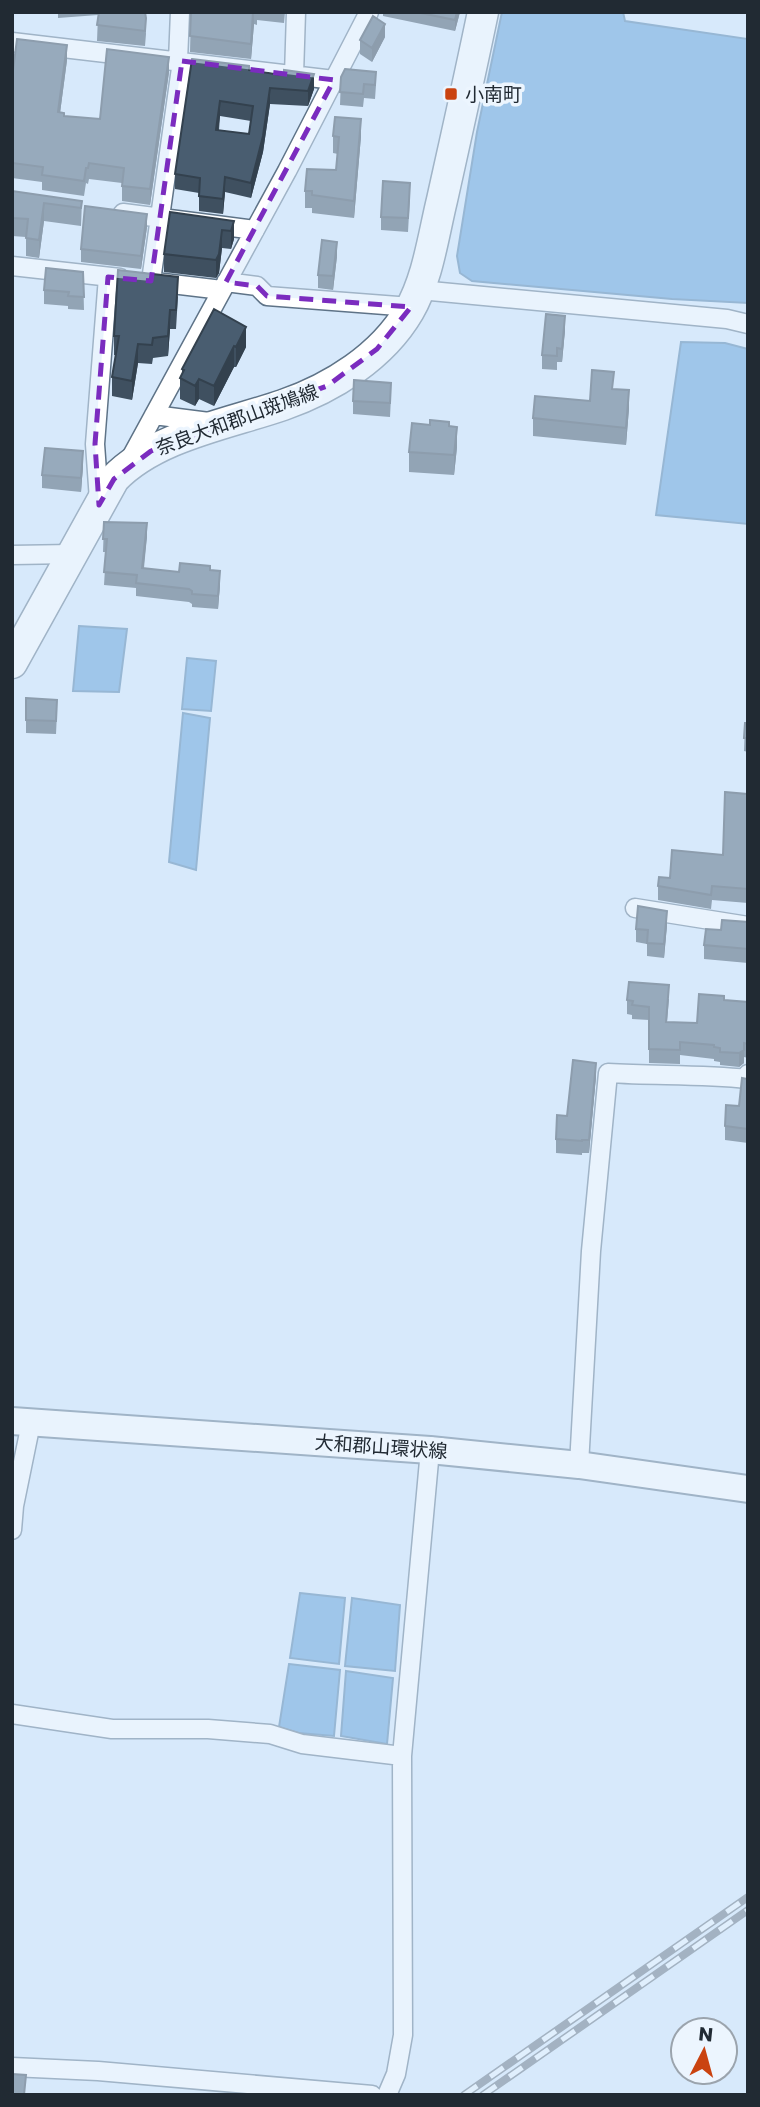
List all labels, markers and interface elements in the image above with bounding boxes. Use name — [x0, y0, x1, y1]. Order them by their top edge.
place label: 小南町 — [465, 81, 522, 108]
marker: 小南町 — [443, 86, 459, 102]
street label: 奈良大和郡山斑鳩線 — [152, 378, 322, 462]
street label: 大和郡山環状線 — [314, 1429, 448, 1465]
north arrow — [669, 2016, 739, 2086]
text: N — [697, 2020, 714, 2049]

